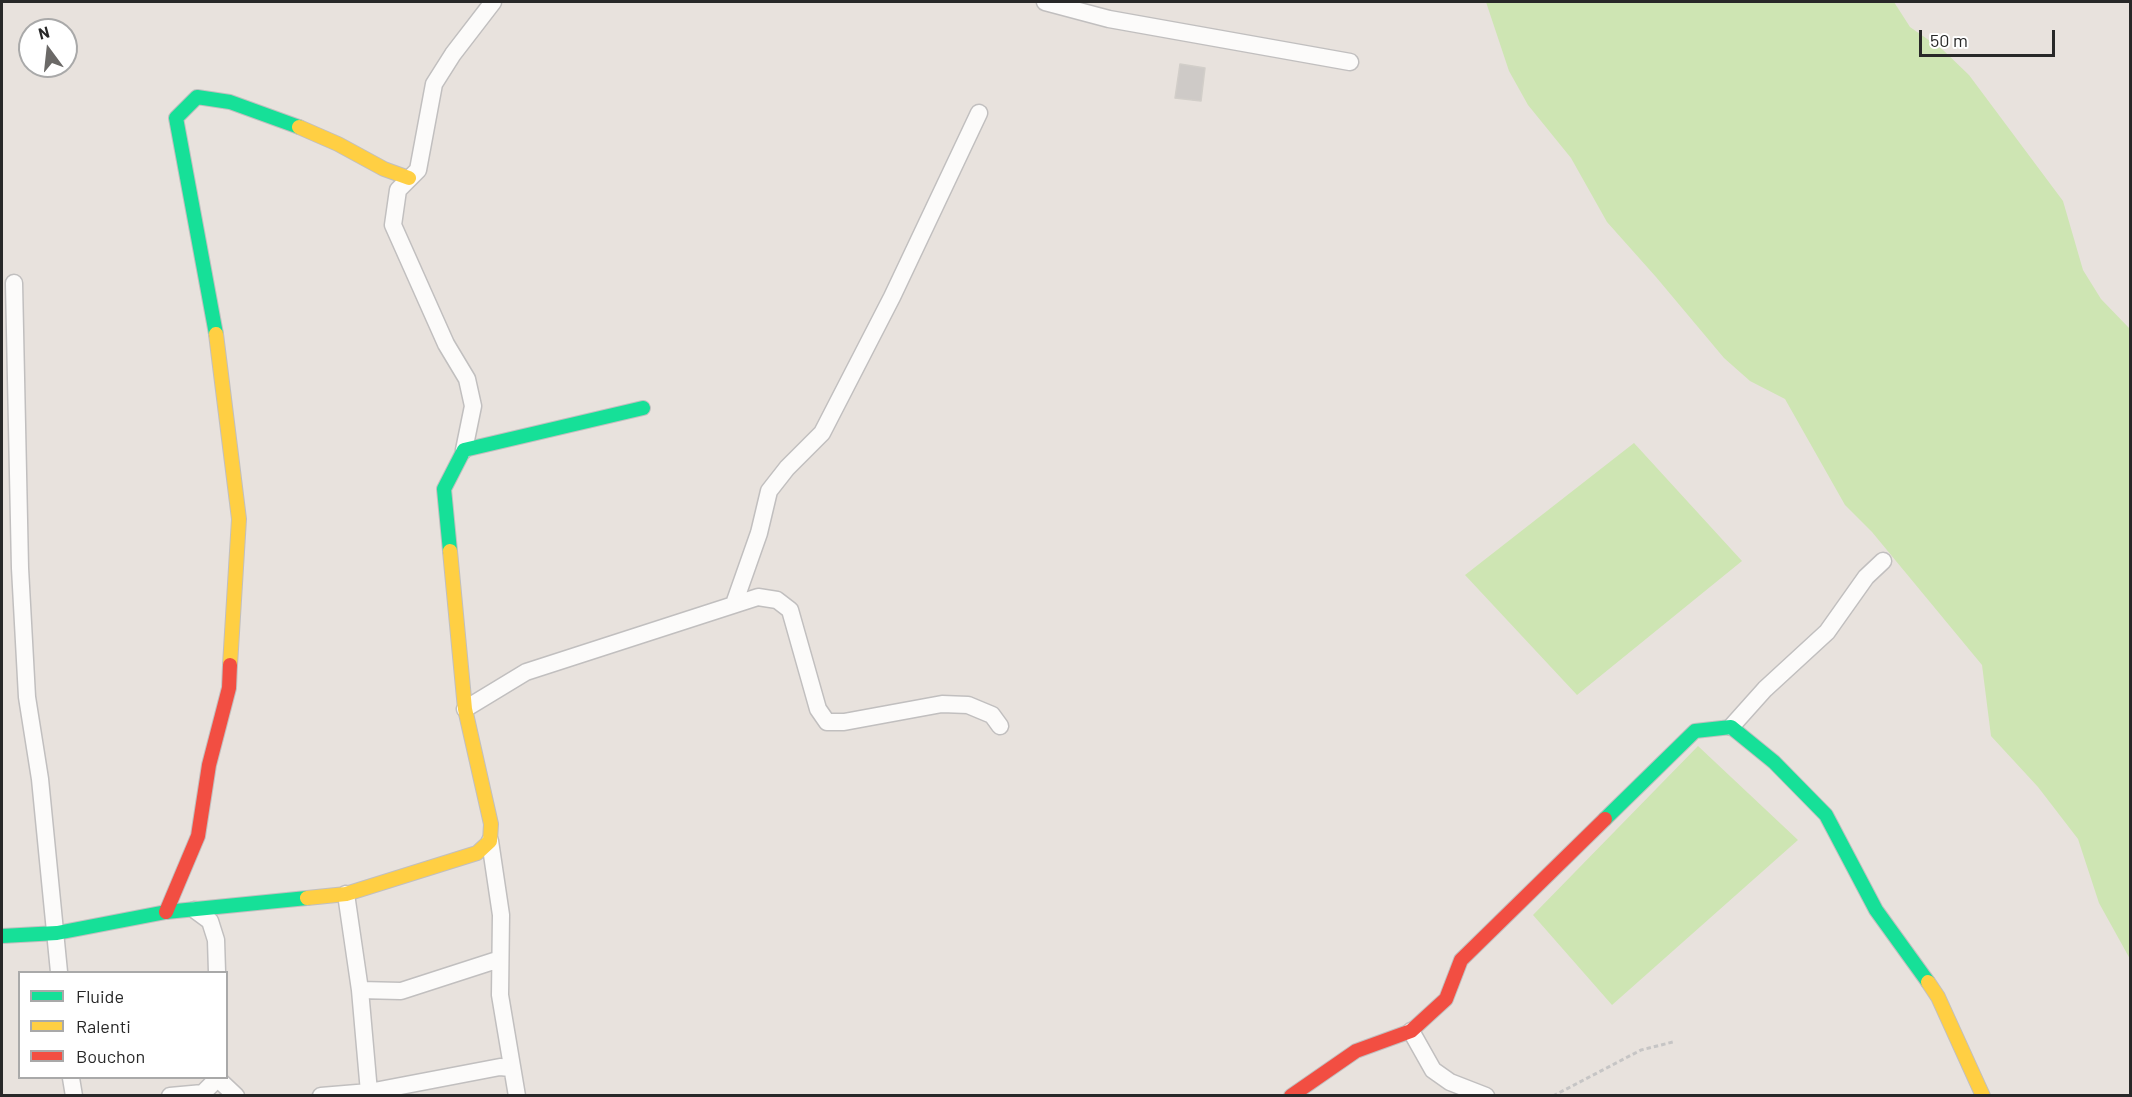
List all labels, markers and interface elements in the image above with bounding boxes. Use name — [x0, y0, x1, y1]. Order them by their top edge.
north arrow — [18, 18, 78, 78]
scale bar — [1922, 18, 2058, 56]
text: N — [36, 22, 51, 43]
text: 50 m — [1930, 29, 1968, 51]
legend — [18, 971, 228, 1079]
text: Fluide — [76, 985, 124, 1007]
text: Ralenti — [76, 1015, 131, 1037]
text: Bouchon — [76, 1045, 145, 1067]

